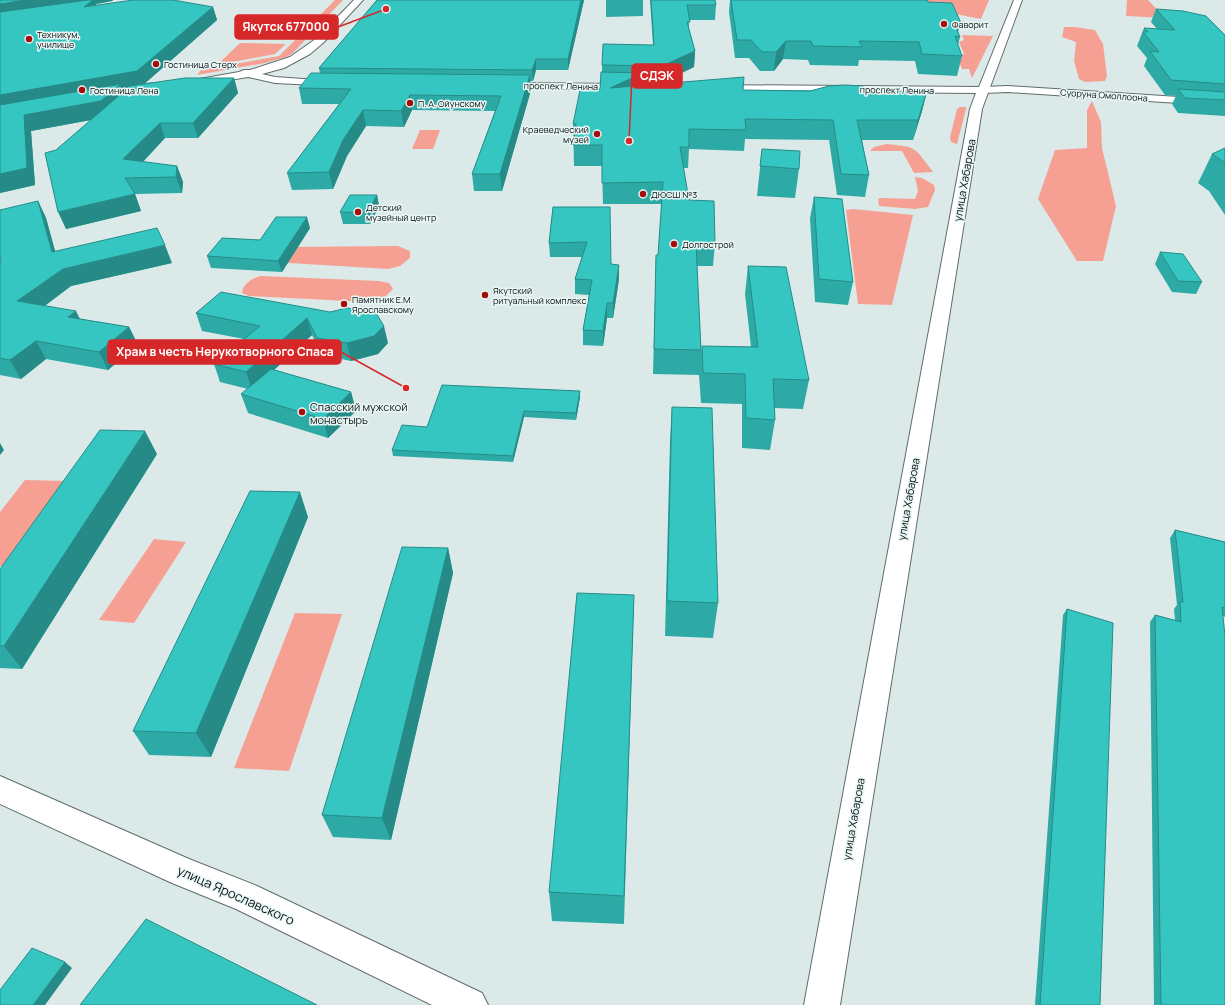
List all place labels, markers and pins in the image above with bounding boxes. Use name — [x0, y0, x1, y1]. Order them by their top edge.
callout: Якутск 677000 — [235, 15, 338, 39]
place label: Фаворит — [952, 18, 989, 31]
marker: Фаворит — [939, 19, 949, 29]
place label: Техникум, училище — [37, 28, 80, 51]
marker: Техникум, училище — [24, 34, 34, 44]
place label: Гостиница Стерх — [164, 58, 237, 71]
marker: Гостиница Стерх — [151, 59, 161, 69]
callout: СДЭК — [632, 64, 682, 88]
place label: Гостиница Лена — [90, 84, 159, 97]
marker: Гостиница Лена — [77, 85, 87, 95]
place label: П. А. Ойунскому — [418, 97, 486, 110]
marker: П. А. Ойунскому — [405, 98, 415, 108]
place label: Краеведческий музей — [523, 123, 589, 146]
marker: Краеведческий музей — [592, 129, 602, 139]
place label: ДЮСШ №3 — [651, 188, 697, 201]
marker: ДЮСШ №3 — [638, 189, 648, 199]
place label: Детский музейный центр — [366, 201, 436, 224]
marker: Детский музейный центр — [353, 207, 363, 217]
place label: Долгострой — [682, 238, 734, 251]
marker: Долгострой — [669, 239, 679, 249]
place label: Якутский ритуальный комплекс — [493, 284, 586, 307]
marker: Якутский ритуальный комплекс — [480, 290, 490, 300]
place label: Памятник Е.М. Ярославскому — [352, 293, 414, 316]
marker: Памятник Е.М. Ярославскому — [339, 299, 349, 309]
callout: Храм в честь Нерукотворного Спаса — [108, 340, 341, 364]
place label: Спасский мужской монастырь — [310, 399, 408, 427]
marker: Спасский мужской монастырь — [297, 407, 307, 417]

